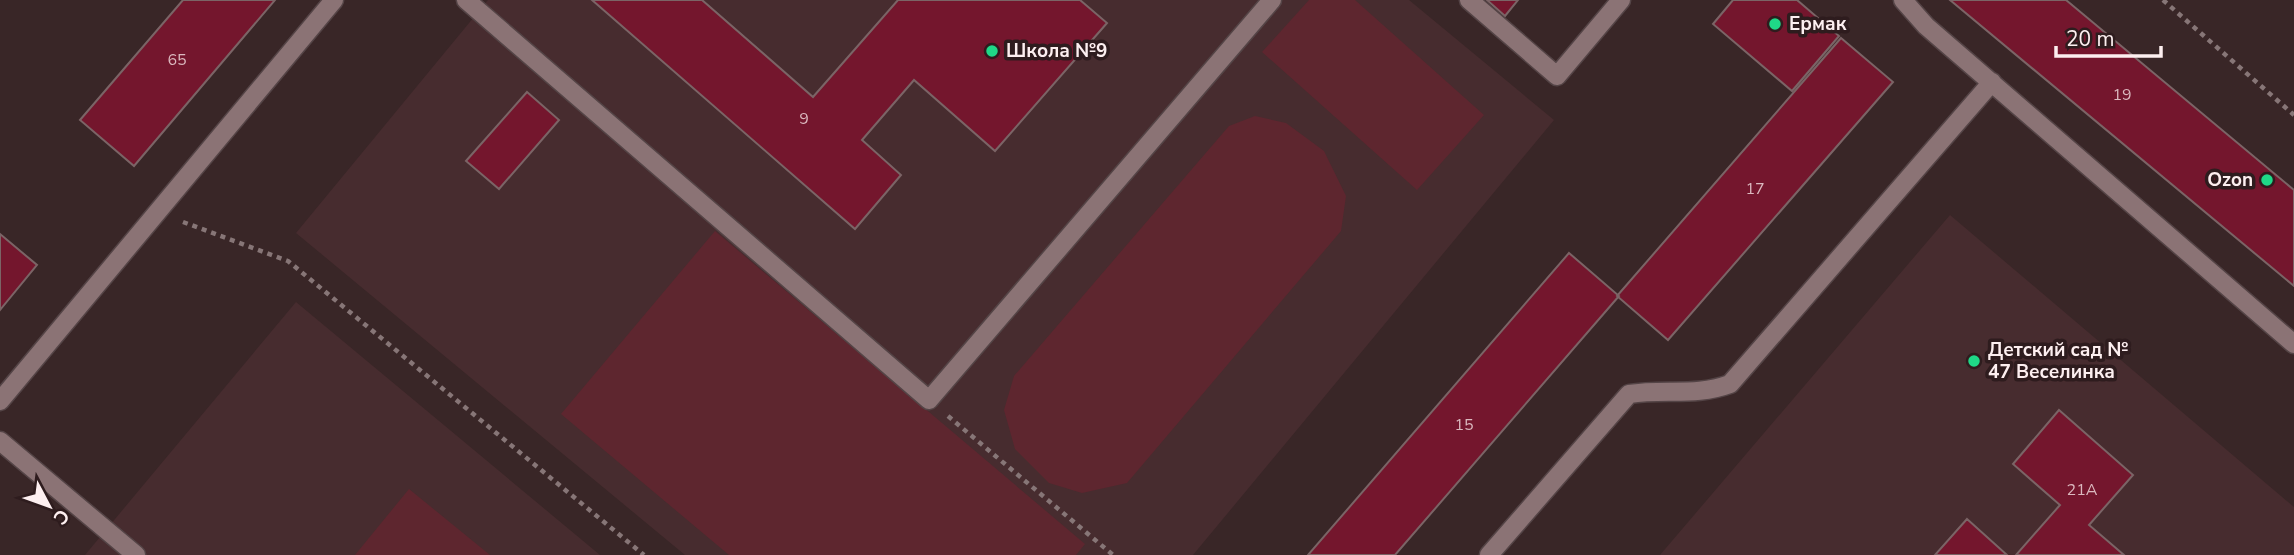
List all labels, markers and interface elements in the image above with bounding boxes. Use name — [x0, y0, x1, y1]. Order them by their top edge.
place label: Ермак — [1789, 11, 1847, 37]
scale bar — [2056, 14, 2161, 58]
marker: Ермак — [1767, 16, 1783, 32]
text: 20 m — [2066, 25, 2115, 53]
place label: Школа №9 — [1006, 38, 1107, 64]
marker: Школа №9 — [984, 43, 1000, 59]
house number: 65 — [167, 49, 187, 71]
house number: 19 — [2112, 84, 2132, 106]
house number: 9 — [799, 108, 809, 130]
place label: Ozon — [2207, 167, 2253, 193]
marker: Ozon — [2259, 172, 2275, 188]
house number: 17 — [1745, 178, 1765, 200]
place label: Детский сад № 47 Веселинка — [1988, 337, 2128, 385]
marker: Детский сад № 47 Веселинка — [1966, 353, 1982, 369]
house number: 15 — [1454, 414, 1474, 436]
north arrow — [14, 471, 84, 541]
house number: 21А — [2067, 479, 2098, 501]
text: С — [47, 503, 75, 530]

